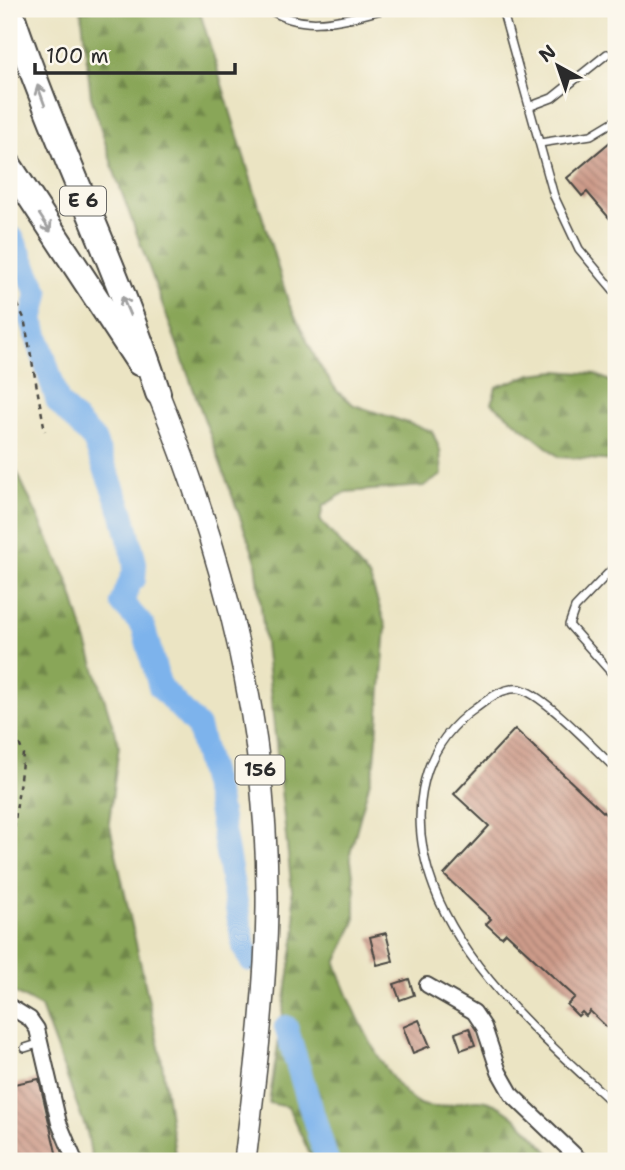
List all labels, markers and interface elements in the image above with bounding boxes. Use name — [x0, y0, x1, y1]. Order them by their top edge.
scale bar — [35, 32, 234, 76]
north arrow — [524, 32, 594, 102]
text: N — [534, 39, 561, 68]
text: 100 m — [46, 42, 109, 70]
one-way arrow — [33, 85, 46, 107]
road number: E 6 — [60, 186, 106, 216]
one-way arrow — [39, 212, 53, 232]
one-way arrow — [119, 296, 132, 317]
road number: 156 — [236, 756, 284, 784]

